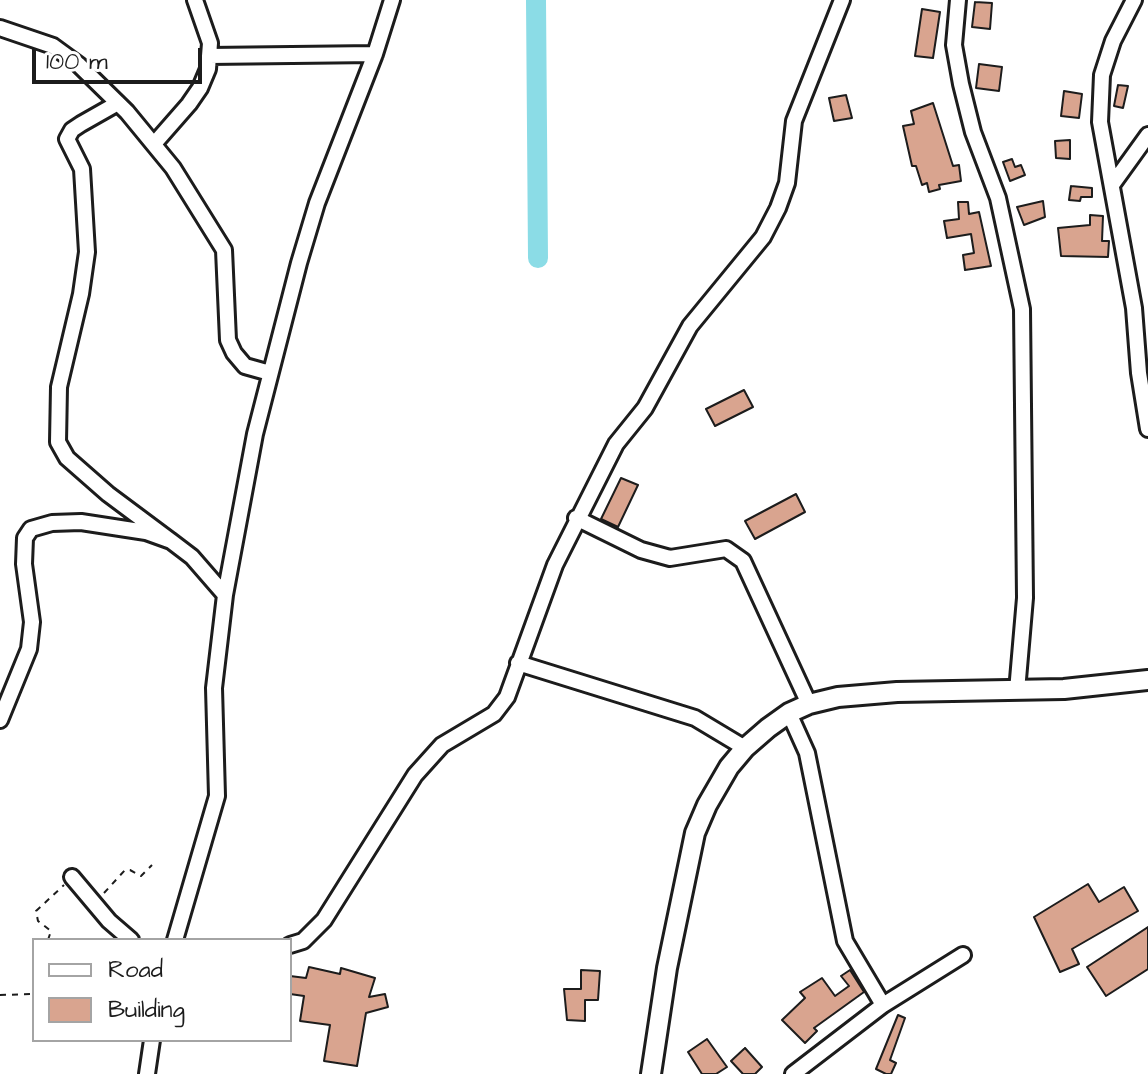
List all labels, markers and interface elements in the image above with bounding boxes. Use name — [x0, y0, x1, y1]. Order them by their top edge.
scale bar — [36, 32, 206, 82]
text: 100 m — [46, 45, 108, 79]
legend — [32, 938, 292, 1042]
text: Road — [108, 953, 163, 987]
text: Building — [108, 993, 185, 1027]

